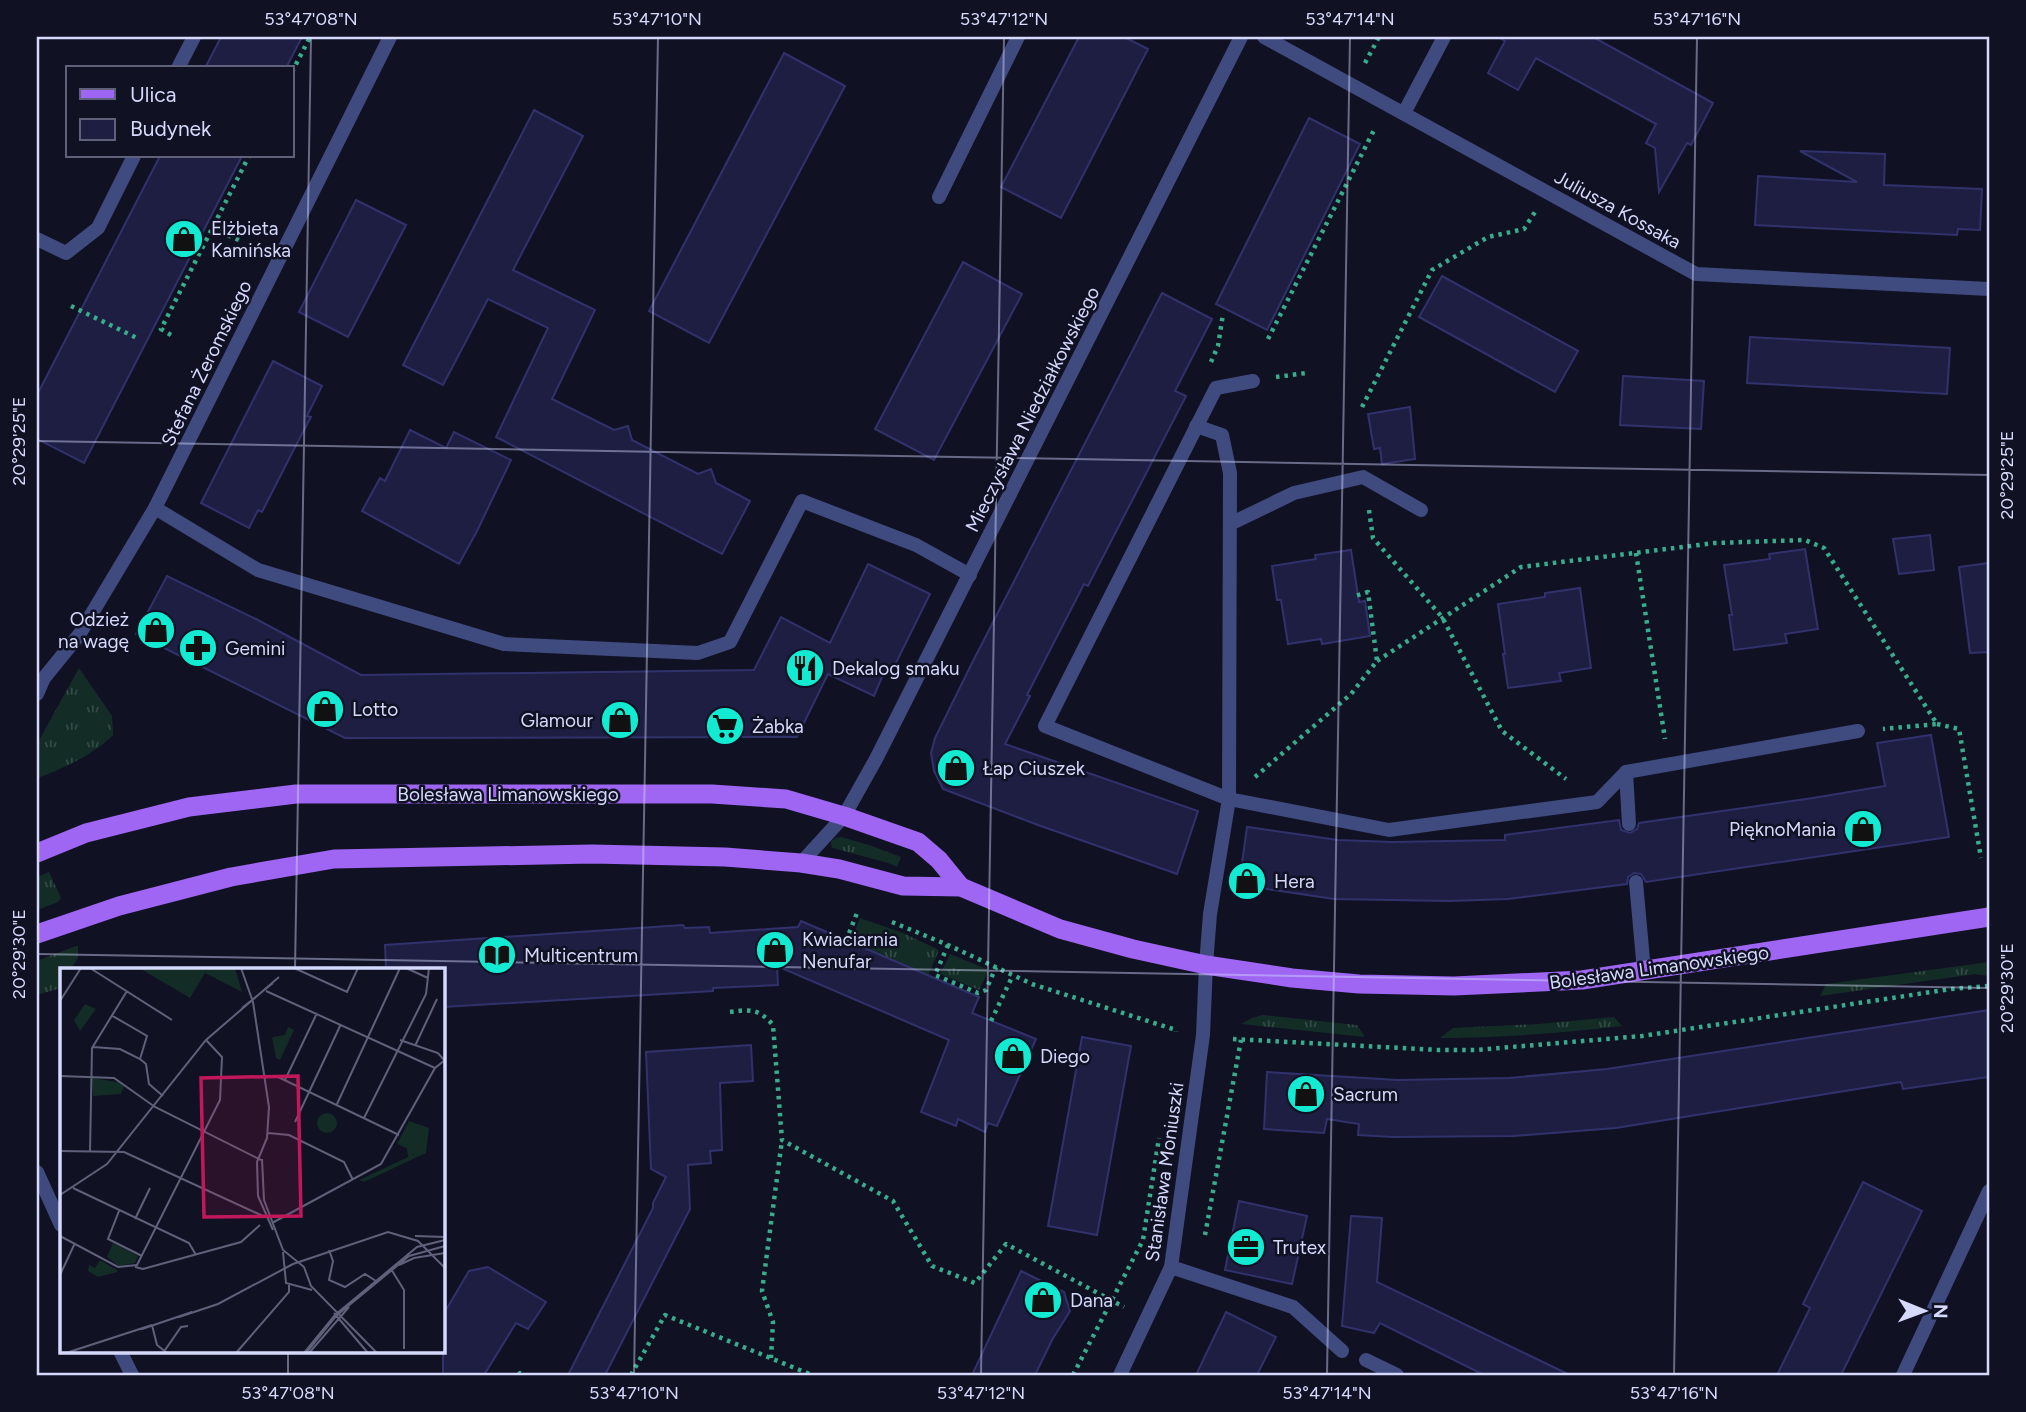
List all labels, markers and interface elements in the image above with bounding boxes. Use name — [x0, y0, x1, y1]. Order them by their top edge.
text: 53°47'08"N — [264, 8, 358, 30]
text: 53°47'10"N — [612, 8, 702, 30]
text: 53°47'12"N — [960, 8, 1048, 30]
text: 53°47'14"N — [1305, 8, 1395, 30]
text: 53°47'16"N — [1653, 8, 1741, 30]
legend — [66, 66, 294, 158]
text: Ulica — [130, 82, 176, 107]
text: Budynek — [130, 116, 212, 141]
street label: Juliusza Kossaka — [1551, 165, 1685, 254]
place label: Elżbieta Kamińska — [211, 217, 291, 262]
shop icon: Elżbieta Kamińska — [163, 218, 205, 260]
street label: Stefana Żeromskiego — [156, 276, 257, 450]
street label: Mieczysława Niedziałkowskiego — [960, 283, 1105, 536]
text: 20°29'25"E — [8, 397, 30, 485]
text: 20°29'25"E — [1996, 431, 2018, 519]
place label: Odzież na wagę — [58, 608, 130, 653]
shop icon: Odzież na wagę — [135, 609, 177, 651]
pharmacy icon: Gemini — [177, 627, 219, 669]
place label: Gemini — [225, 637, 285, 660]
restaurant icon: Dekalog smaku — [784, 647, 826, 689]
place label: Dekalog smaku — [832, 657, 960, 680]
shop icon: Lotto — [304, 688, 346, 730]
place label: Lotto — [352, 698, 398, 721]
shop icon: Glamour — [599, 699, 641, 741]
supermarket icon: Żabka — [704, 705, 746, 747]
place label: Glamour — [520, 709, 594, 732]
place label: Żabka — [752, 715, 804, 738]
shop icon: Łap Ciuszek — [935, 747, 977, 789]
place label: Łap Ciuszek — [983, 757, 1086, 780]
street label: Bolesława Limanowskiego — [397, 783, 619, 806]
shop icon: PięknoMania — [1842, 808, 1884, 850]
place label: PięknoMania — [1729, 818, 1836, 841]
shop icon: Hera — [1226, 860, 1268, 902]
place label: Hera — [1274, 870, 1315, 893]
text: 20°29'30"E — [8, 909, 30, 999]
place label: Kwiaciarnia Nenufar — [802, 928, 898, 973]
shop icon: Kwiaciarnia Nenufar — [754, 929, 796, 971]
library icon: Multicentrum — [476, 934, 518, 976]
street label: Bolesława Limanowskiego — [1548, 941, 1770, 994]
text: 20°29'30"E — [1996, 943, 2018, 1033]
place label: Multicentrum — [524, 944, 638, 967]
inset map — [60, 968, 444, 1352]
shop icon: Diego — [992, 1035, 1034, 1077]
place label: Diego — [1040, 1045, 1090, 1068]
shop icon: Sacrum — [1285, 1073, 1327, 1115]
street label: Stanisława Moniuszki — [1141, 1081, 1188, 1263]
place label: Sacrum — [1333, 1083, 1398, 1106]
office icon: Trutex — [1225, 1226, 1267, 1268]
place label: Trutex — [1273, 1236, 1326, 1259]
north arrow — [1890, 1276, 1960, 1346]
shop icon: Dana — [1022, 1279, 1064, 1321]
place label: Dana — [1070, 1289, 1113, 1312]
text: N — [1929, 1304, 1952, 1319]
text: 53°47'08"N — [241, 1382, 335, 1404]
text: 53°47'10"N — [589, 1382, 679, 1404]
text: 53°47'12"N — [937, 1382, 1025, 1404]
text: 53°47'14"N — [1282, 1382, 1372, 1404]
text: 53°47'16"N — [1630, 1382, 1718, 1404]

